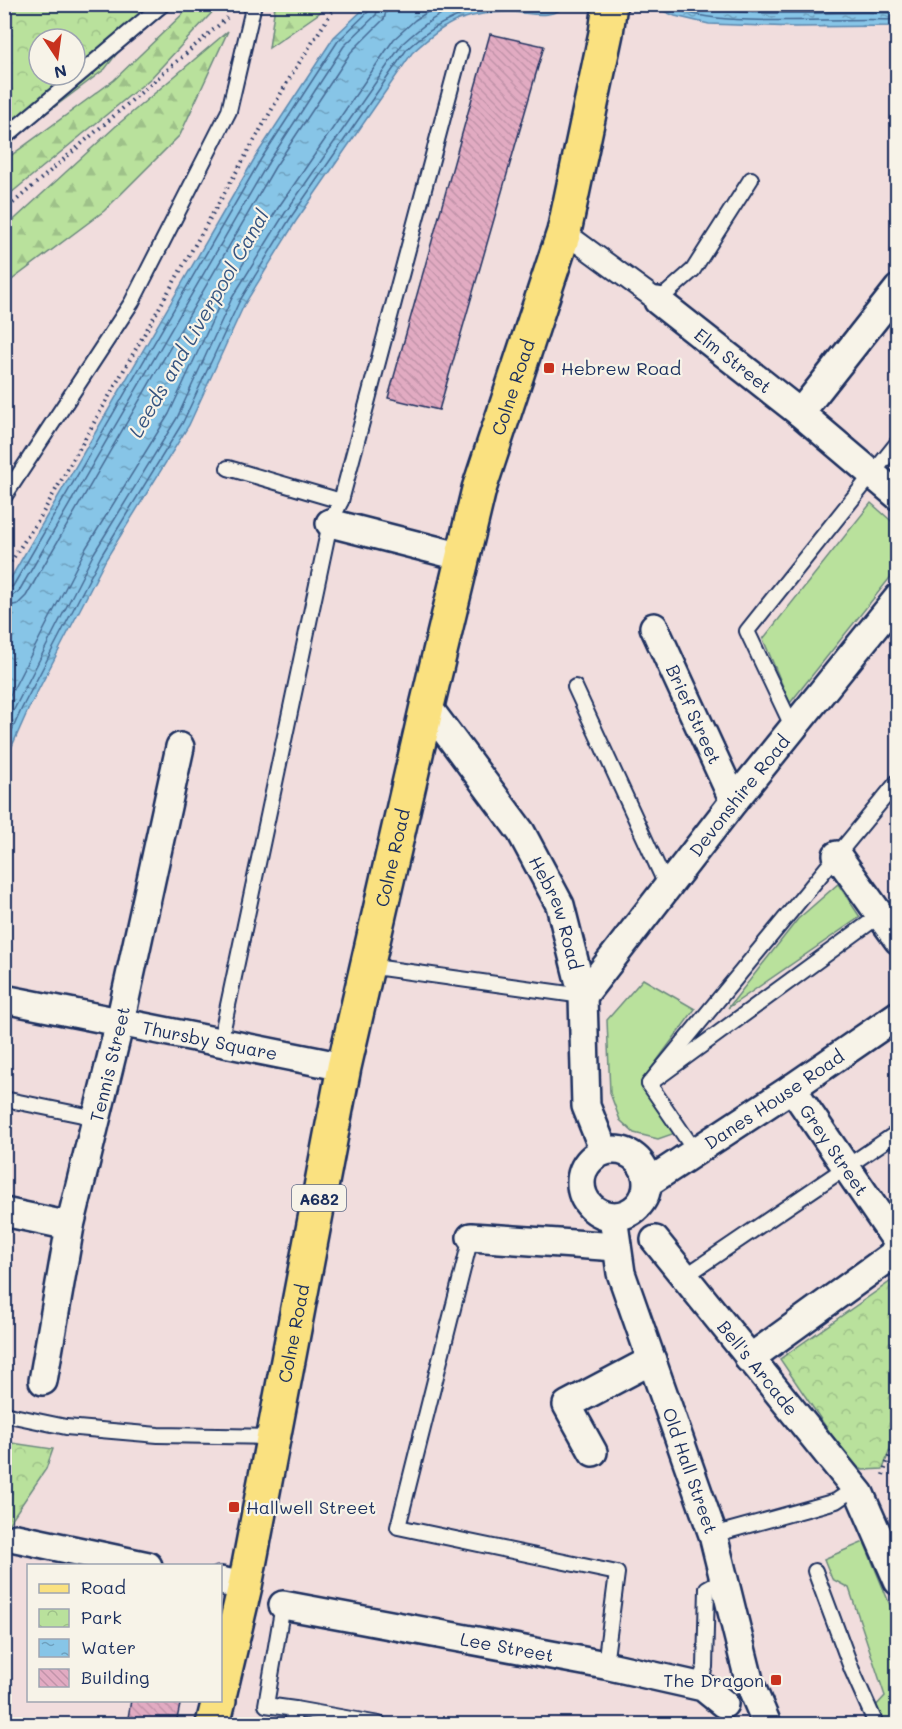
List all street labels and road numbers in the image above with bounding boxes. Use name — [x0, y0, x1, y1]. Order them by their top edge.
street label: Elm Street — [690, 322, 777, 398]
street label: Colne Road — [486, 336, 540, 438]
street label: Brief Street — [661, 661, 727, 768]
street label: Devonshire Road — [683, 730, 795, 861]
street label: Colne Road — [369, 806, 415, 909]
street label: Hebrew Road — [524, 852, 588, 972]
street label: Tennis Street — [84, 1004, 135, 1125]
street label: Thursby Square — [140, 1015, 280, 1065]
street label: Danes House Road — [700, 1044, 849, 1154]
street label: Grey Street — [794, 1099, 874, 1200]
road number: A682 — [292, 1185, 346, 1211]
street label: Colne Road — [272, 1282, 314, 1385]
street label: Bell's Arcade — [712, 1315, 804, 1420]
street label: Old Hall Street — [657, 1404, 724, 1537]
street label: Lee Street — [458, 1626, 556, 1667]

